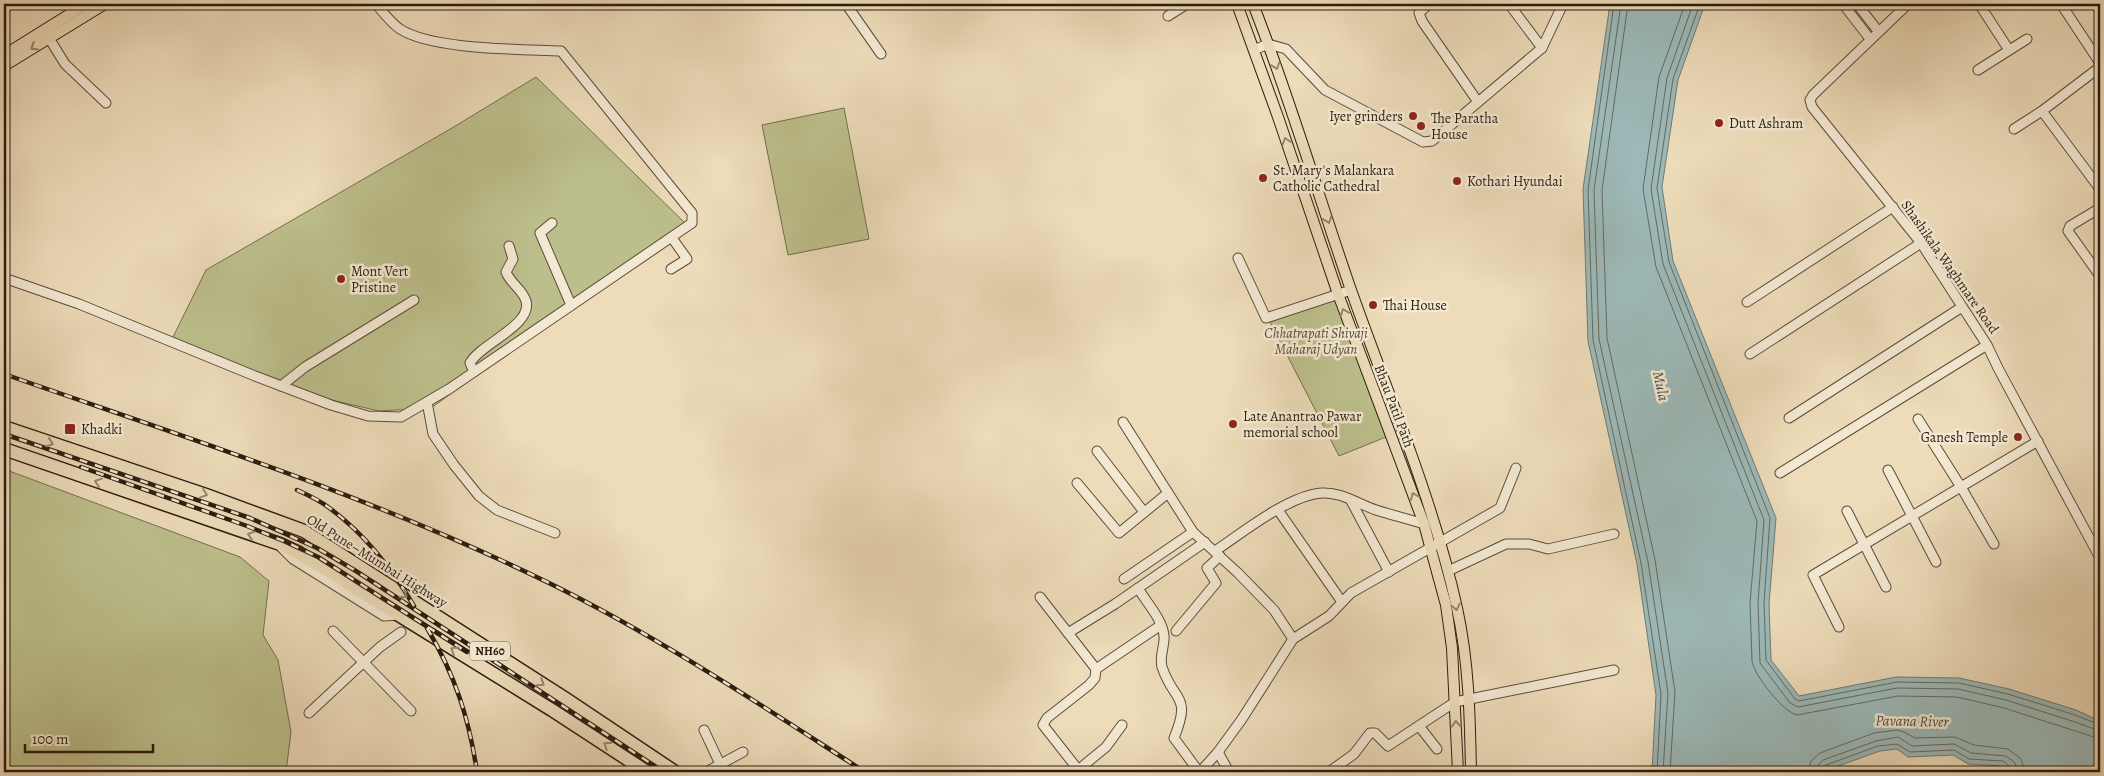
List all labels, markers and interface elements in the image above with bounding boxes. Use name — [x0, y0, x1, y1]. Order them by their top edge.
one-way arrow — [30, 41, 39, 51]
one-way arrow — [1270, 61, 1280, 70]
place label: Iyer grinders — [1329, 107, 1403, 126]
place label: The Paratha House — [1431, 109, 1499, 144]
marker: Iyer grinders — [1407, 110, 1419, 122]
place label: Dutt Ashram — [1729, 114, 1803, 133]
marker: Dutt Ashram — [1713, 117, 1725, 129]
marker: The Paratha House — [1415, 120, 1427, 132]
one-way arrow — [1282, 137, 1292, 146]
place label: St. Mary's Malankara Catholic Cathedral — [1273, 161, 1395, 196]
marker: St. Mary's Malankara Catholic Cathedral — [1257, 172, 1269, 184]
place label: Kothari Hyundai — [1467, 172, 1563, 191]
marker: Kothari Hyundai — [1451, 175, 1463, 187]
street label: Shashikala Waghmare Road — [1897, 197, 2004, 338]
one-way arrow — [1322, 215, 1332, 224]
place label: Mont Vert Pristine — [351, 262, 409, 297]
marker: Mont Vert Pristine — [335, 273, 347, 285]
place label: Thai House — [1383, 296, 1447, 315]
marker: Thai House — [1367, 299, 1379, 311]
one-way arrow — [1340, 308, 1350, 316]
park label: Chhatrapati Shivaji Maharaj Udyan — [1264, 324, 1368, 359]
street label: Bhau Patil Path — [1369, 362, 1419, 451]
water label: Mula — [1648, 369, 1674, 403]
place label: Late Anantrao Pawar memorial school — [1243, 407, 1362, 442]
marker: Late Anantrao Pawar memorial school — [1227, 418, 1239, 430]
place label: Khadki — [81, 420, 122, 439]
marker: Khadki — [63, 422, 77, 436]
place label: Ganesh Temple — [1921, 428, 2008, 447]
marker: Ganesh Temple — [2012, 431, 2024, 443]
one-way arrow — [45, 437, 54, 447]
one-way arrow — [94, 478, 102, 488]
one-way arrow — [199, 488, 208, 498]
one-way arrow — [1410, 493, 1420, 501]
street label: Old Pune–Mumbai Highway — [303, 510, 452, 613]
one-way arrow — [248, 530, 256, 540]
one-way arrow — [399, 589, 408, 598]
one-way arrow — [1451, 602, 1461, 611]
road number: NH60 — [470, 641, 510, 660]
one-way arrow — [451, 646, 460, 656]
one-way arrow — [535, 677, 544, 686]
water label: Pavana River — [1875, 710, 1950, 732]
one-way arrow — [1450, 719, 1461, 727]
scale bar — [25, 721, 152, 753]
text: 100 m — [32, 729, 69, 749]
one-way arrow — [603, 742, 612, 752]

